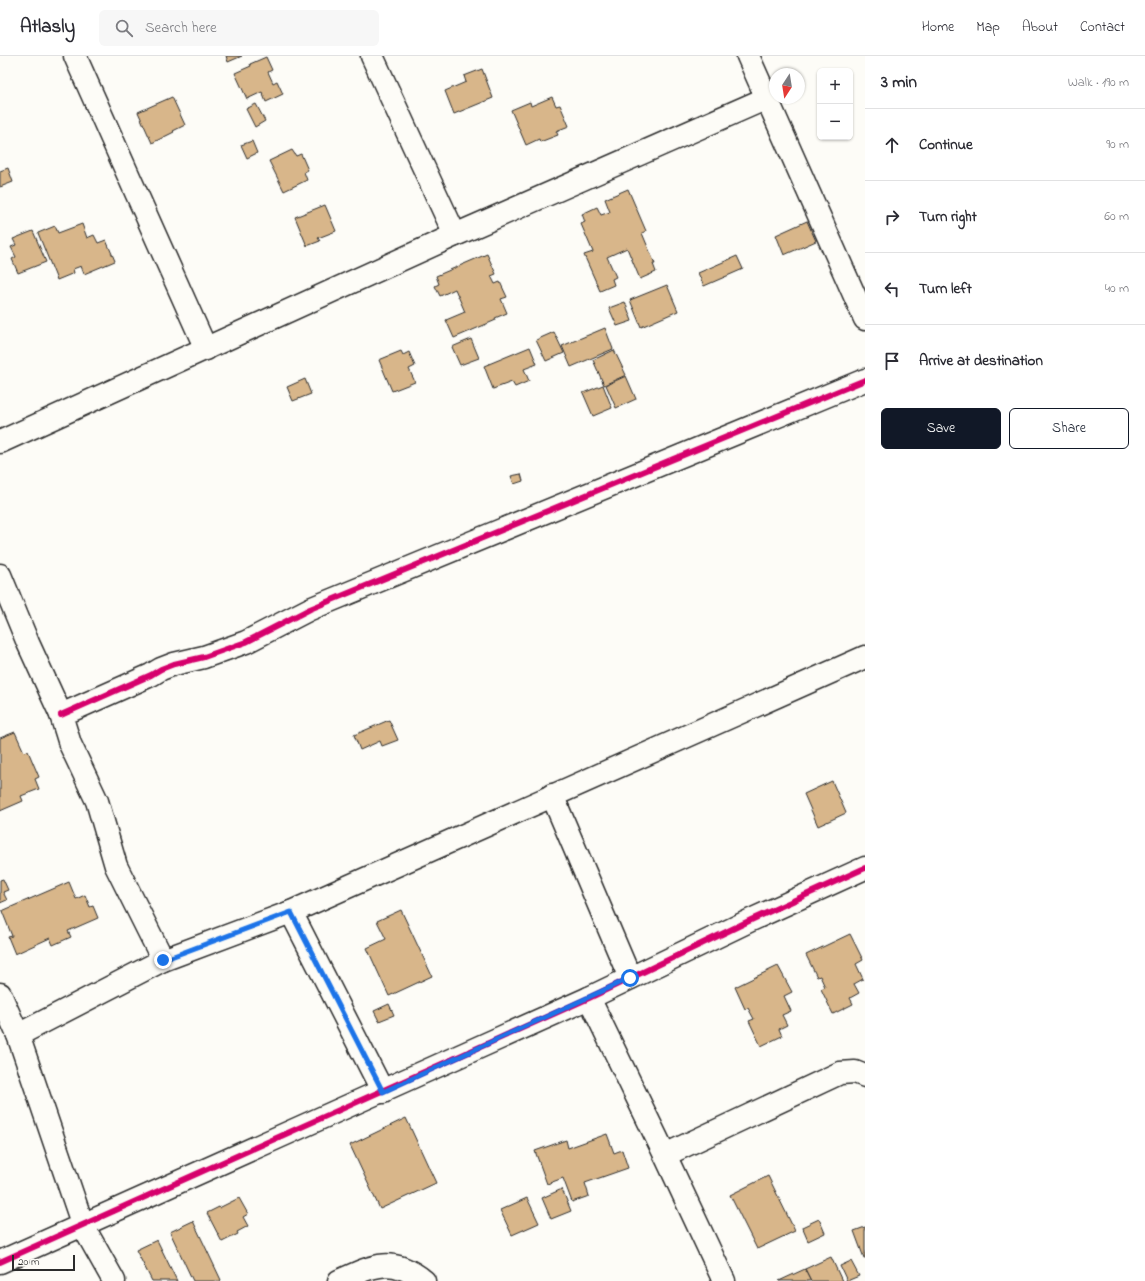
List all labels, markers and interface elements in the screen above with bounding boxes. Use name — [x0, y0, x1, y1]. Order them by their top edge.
search box — [99, 10, 379, 46]
text: Atlasly — [20, 14, 75, 41]
icon: search — [113, 17, 135, 39]
text: Search here — [145, 17, 217, 39]
text: Home — [922, 17, 954, 38]
text: Map — [976, 17, 1000, 38]
text: About — [1022, 17, 1058, 38]
text: Contact — [1080, 17, 1125, 38]
north arrow — [769, 68, 805, 104]
map controls — [817, 68, 853, 140]
button: + — [817, 68, 853, 104]
text: 3 min — [881, 70, 917, 95]
text: Walk · 190 m — [1068, 73, 1129, 92]
button: − — [817, 104, 853, 140]
icon: ahead — [881, 134, 903, 156]
text: Continue — [919, 134, 973, 156]
text: 90 m — [1106, 135, 1129, 154]
icon: right — [881, 206, 903, 228]
text: Turn right — [919, 206, 977, 228]
text: 60 m — [1104, 207, 1129, 226]
icon: left — [881, 278, 903, 300]
text: Turn left — [919, 278, 972, 300]
text: 40 m — [1105, 279, 1129, 298]
icon: arrive — [881, 350, 903, 372]
text: Arrive at destination — [919, 350, 1043, 372]
button: Save — [881, 408, 1001, 449]
button: Share — [1009, 408, 1129, 449]
route end — [154, 951, 172, 969]
route start — [621, 969, 639, 987]
scale bar — [12, 1253, 75, 1272]
text: 20 m — [18, 1254, 40, 1270]

